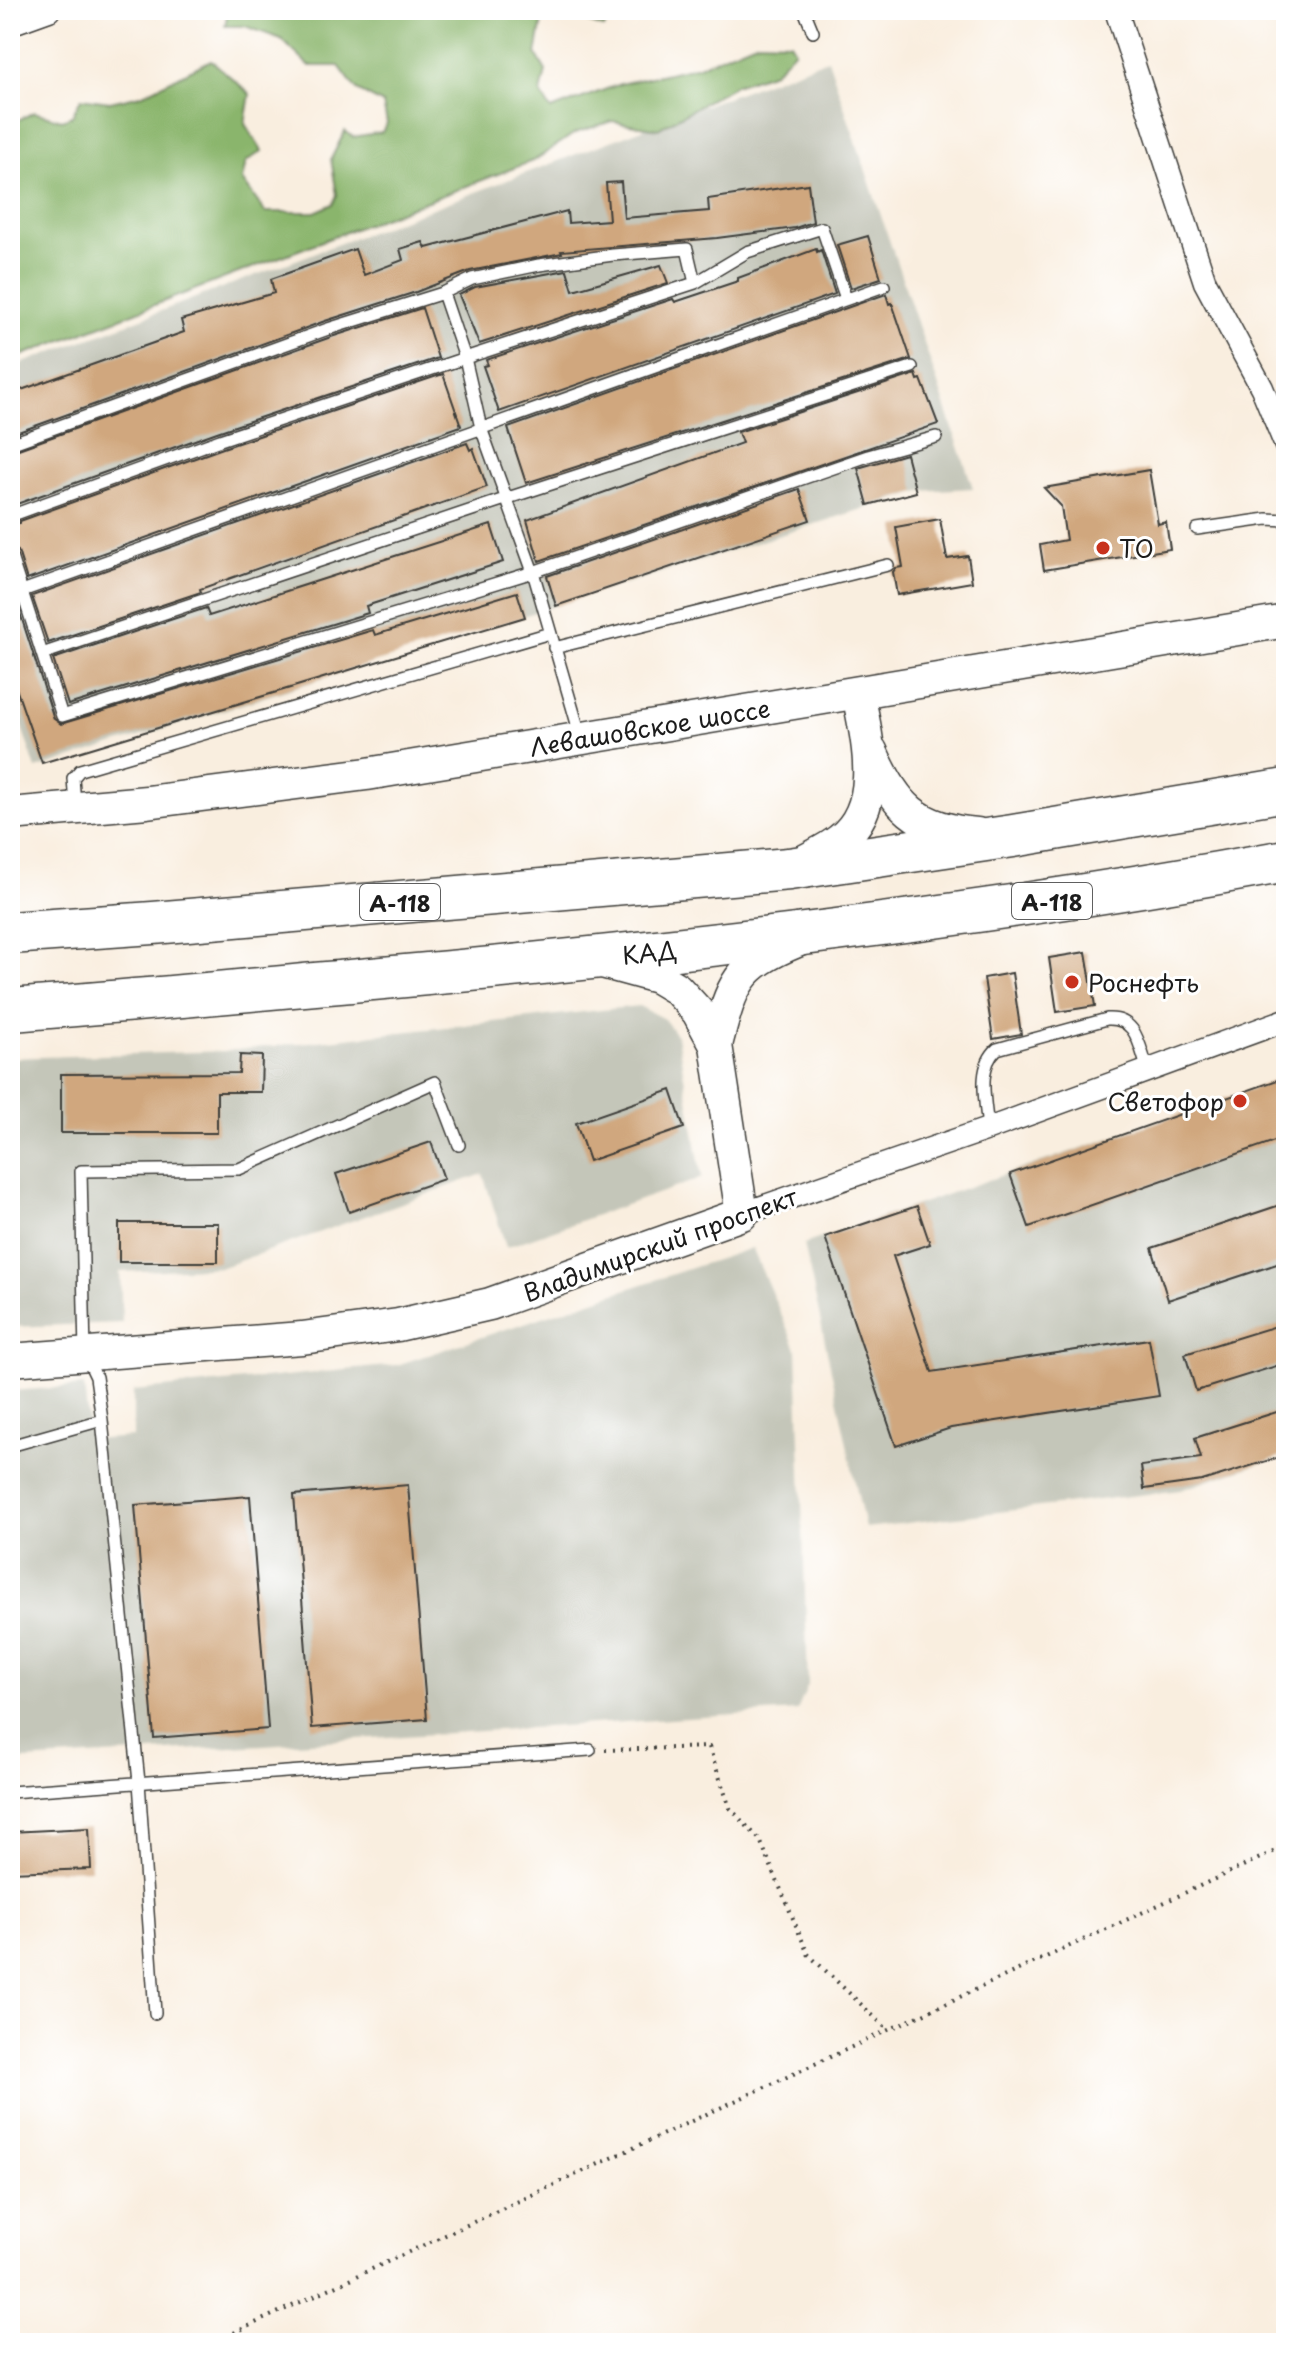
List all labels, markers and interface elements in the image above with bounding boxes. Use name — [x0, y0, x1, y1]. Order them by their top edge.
place label: ТО — [1119, 530, 1154, 566]
marker: ТО — [1094, 539, 1112, 557]
street label: Левашовское шоссе — [527, 689, 773, 765]
road number: А-118 — [1012, 883, 1092, 919]
road number: А-118 — [360, 884, 440, 920]
street label: КАД — [620, 931, 679, 973]
place label: Роснефть — [1088, 964, 1199, 1000]
marker: Роснефть — [1063, 973, 1081, 991]
place label: Светофор — [1107, 1083, 1224, 1119]
marker: Светофор — [1231, 1092, 1249, 1110]
street label: Владимирский проспект — [518, 1178, 802, 1310]

